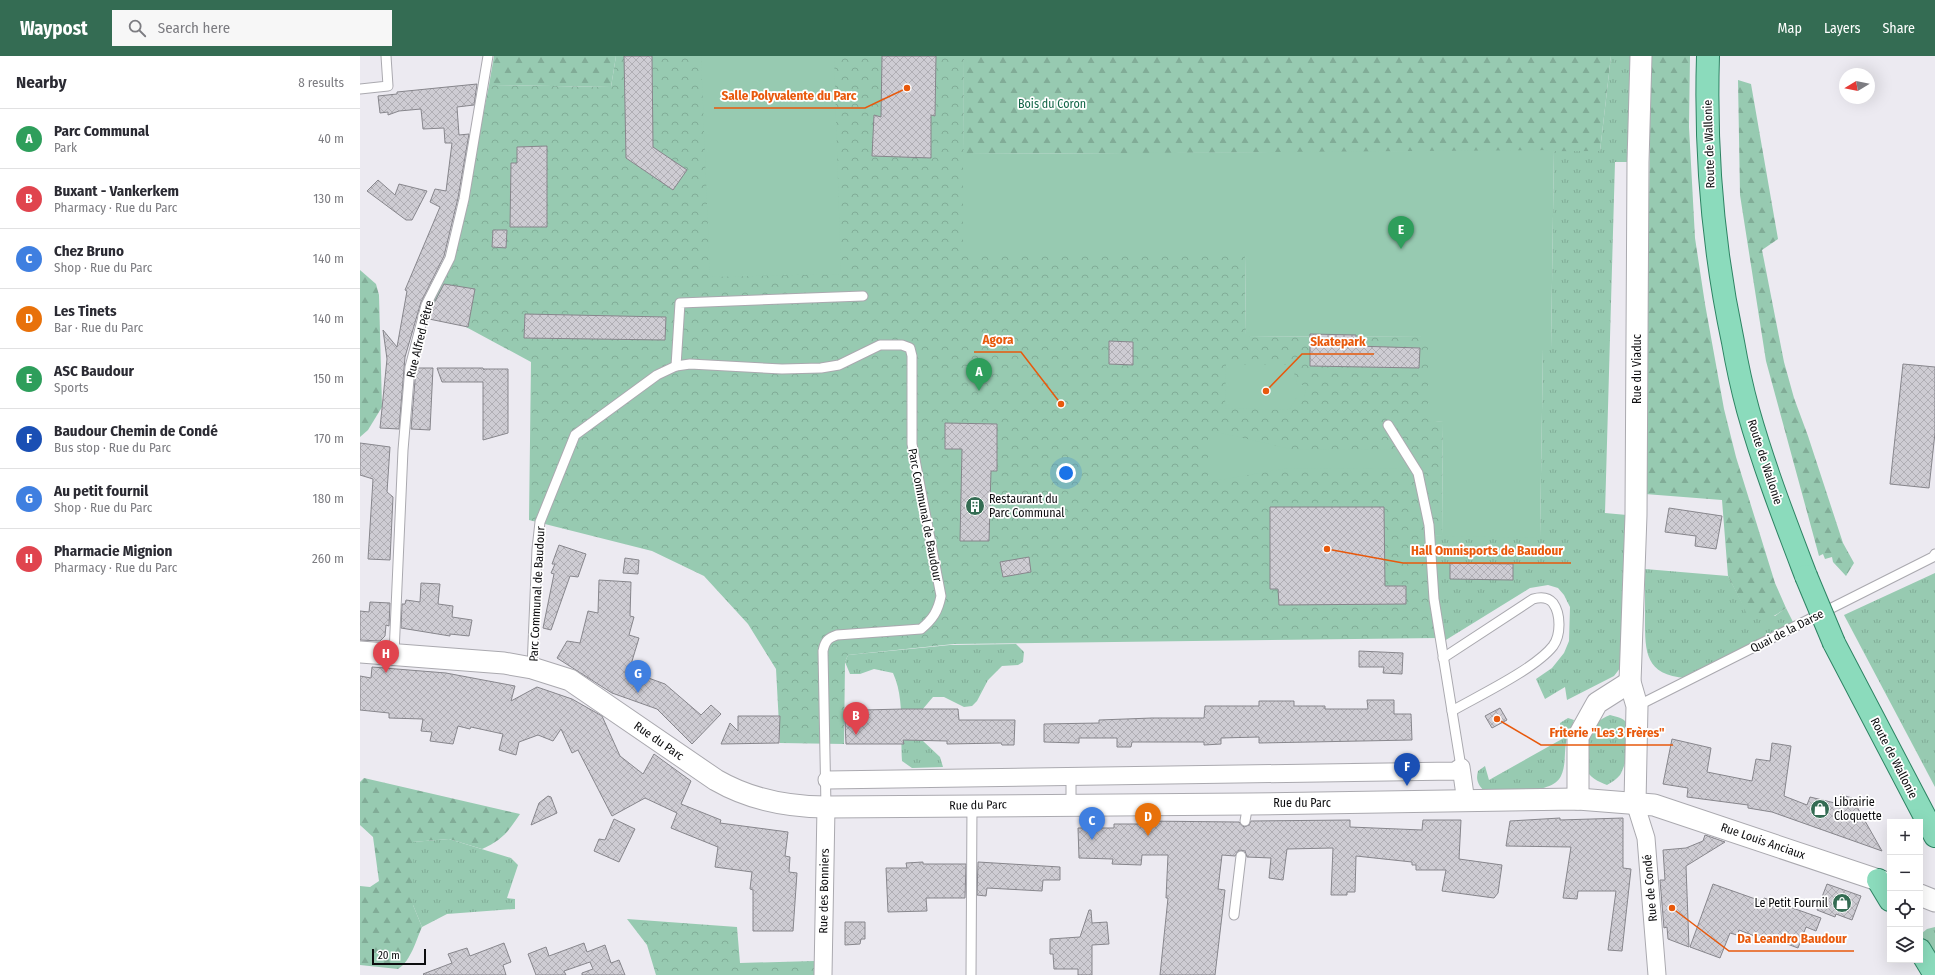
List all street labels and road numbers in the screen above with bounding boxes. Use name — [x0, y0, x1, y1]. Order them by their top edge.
street label: Route de Wallonie — [1700, 99, 1718, 189]
street label: Rue Alfred Pêtre — [404, 299, 436, 379]
street label: Rue du Viaduc — [1630, 334, 1644, 404]
street label: Route de Wallonie — [1745, 418, 1785, 506]
street label: Parc Communal de Baudour — [905, 447, 945, 584]
street label: Parc Communal de Baudour — [526, 525, 548, 662]
street label: Quai de la Darse — [1748, 606, 1826, 655]
street label: Route de Wallonie — [1868, 715, 1920, 801]
street label: Rue du Parc — [631, 719, 687, 763]
street label: Rue du Parc — [1273, 796, 1331, 810]
street label: Rue du Parc — [949, 797, 1007, 813]
street label: Rue Louis Anciaux — [1719, 820, 1808, 862]
street label: Rue des Bonniers — [816, 848, 832, 934]
street label: Rue de Condé — [1640, 854, 1660, 922]

